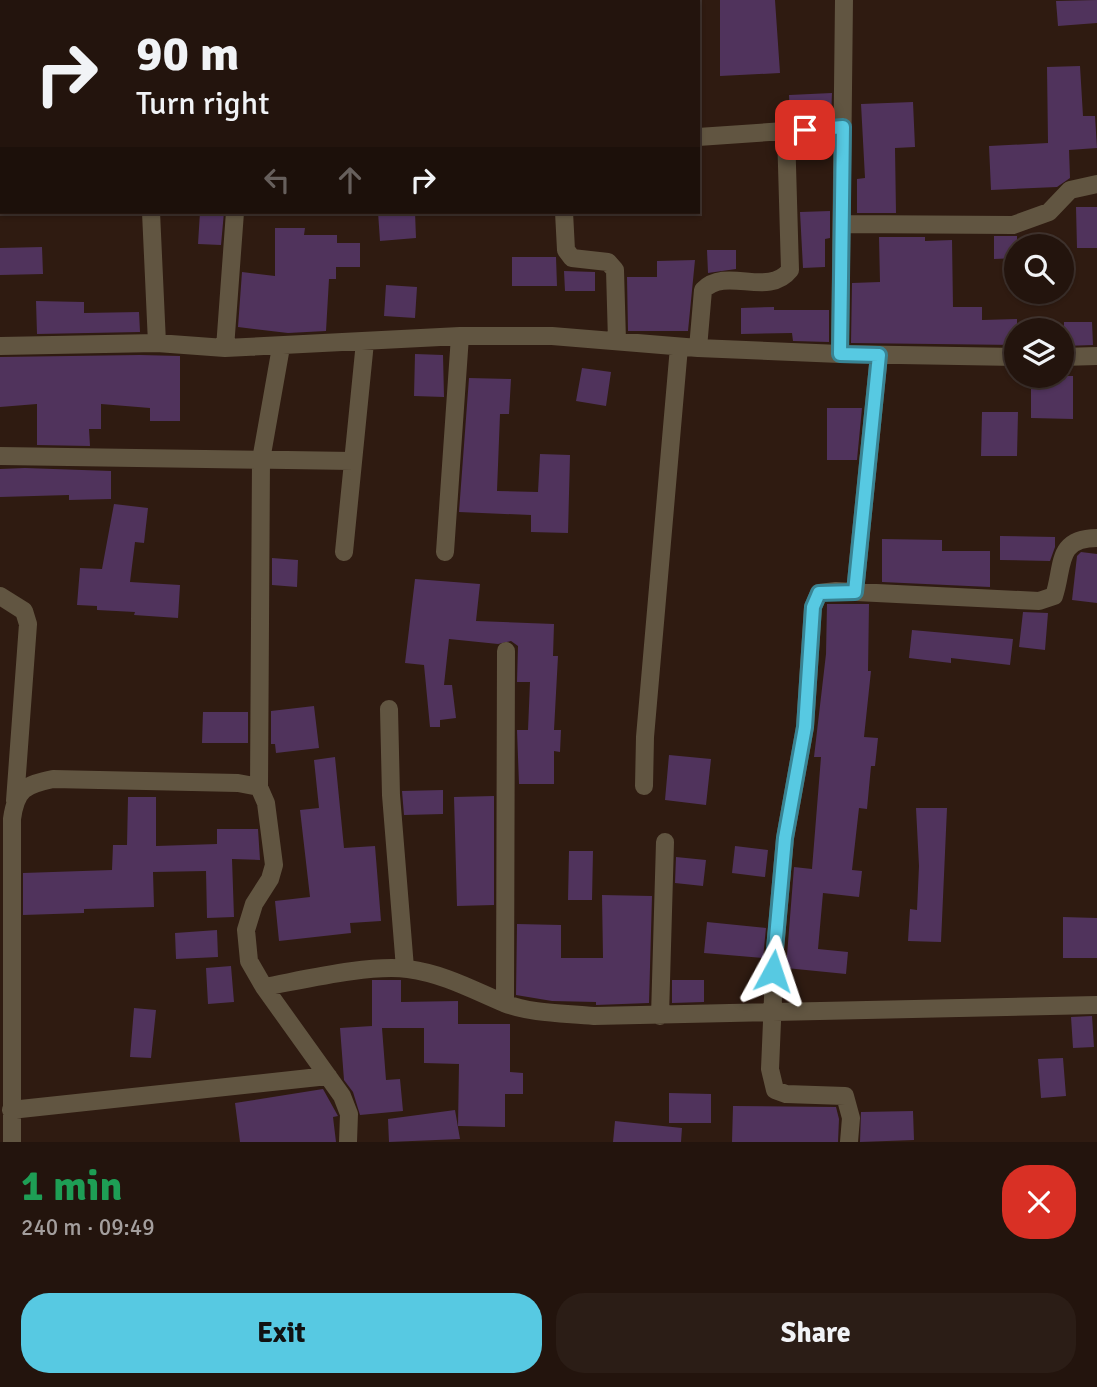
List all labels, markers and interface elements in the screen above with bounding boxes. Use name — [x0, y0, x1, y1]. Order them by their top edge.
text: 90 m — [136, 24, 239, 84]
icon: right — [21, 28, 112, 119]
text: Turn right — [136, 84, 269, 123]
pin — [775, 100, 835, 160]
icon: arrive — [786, 111, 824, 149]
icon: left — [258, 161, 296, 199]
icon: ahead — [331, 161, 369, 199]
icon: right — [404, 161, 442, 199]
map controls — [1004, 234, 1074, 388]
button: search — [1004, 234, 1074, 304]
button: layers — [1004, 318, 1074, 388]
position arrow — [736, 934, 810, 1008]
text: 1 min — [21, 1161, 122, 1212]
button: close — [1002, 1165, 1076, 1239]
text: 240 m · 09:49 — [21, 1213, 155, 1242]
button: Exit — [21, 1293, 542, 1373]
button: Share — [556, 1293, 1076, 1373]

